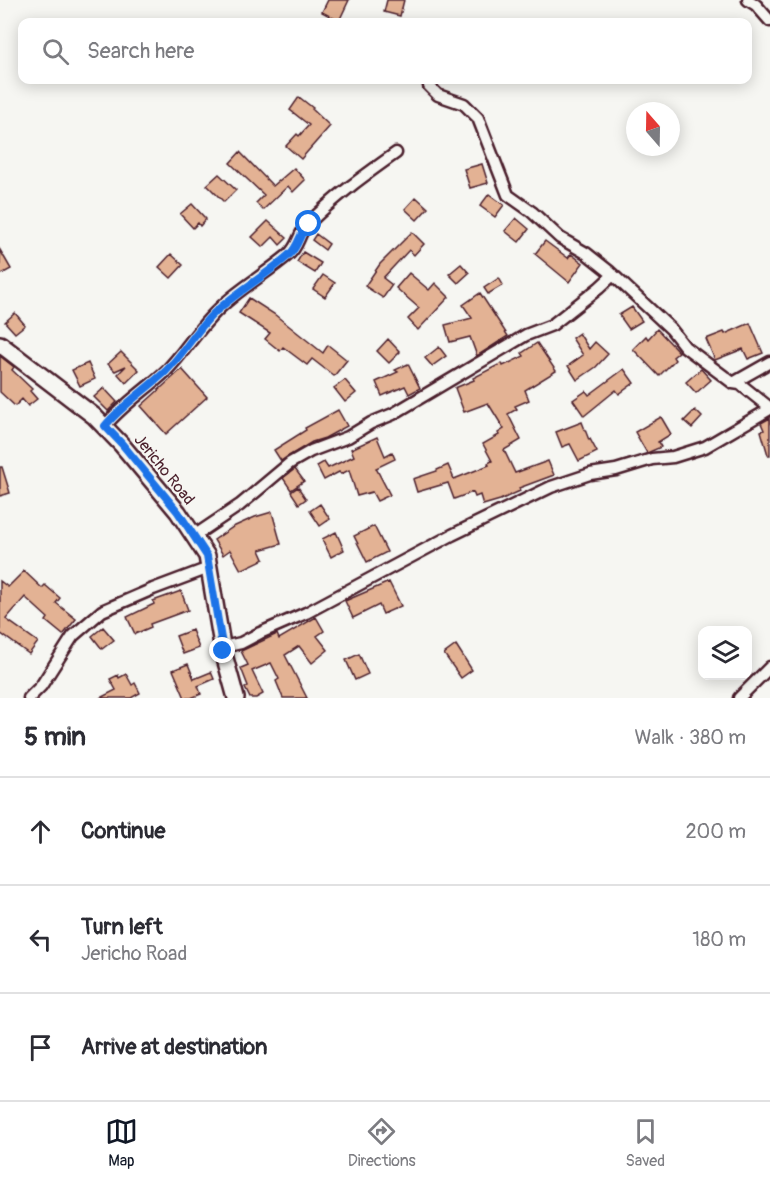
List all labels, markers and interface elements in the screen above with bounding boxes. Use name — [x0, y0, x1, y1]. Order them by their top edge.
search box — [18, 18, 752, 84]
icon: search — [39, 35, 72, 68]
text: Search here — [87, 37, 194, 65]
north arrow — [626, 102, 680, 156]
route start — [295, 210, 321, 236]
street label: Jericho Road — [130, 430, 199, 509]
map controls — [698, 626, 752, 680]
button: layers — [698, 626, 752, 680]
route end — [209, 637, 235, 663]
text: 5 min — [24, 721, 86, 753]
text: Walk · 380 m — [634, 725, 746, 750]
icon: ahead — [24, 815, 57, 848]
text: Continue — [81, 817, 165, 845]
text: 200 m — [685, 819, 746, 844]
text: Turn left — [81, 913, 163, 941]
icon: left — [24, 923, 57, 956]
text: 180 m — [692, 927, 746, 952]
text: Jericho Road — [81, 941, 187, 966]
icon: arrive — [24, 1031, 57, 1064]
text: Arrive at destination — [81, 1033, 267, 1061]
tab: Map — [105, 1115, 138, 1171]
tab: Directions — [348, 1115, 416, 1171]
tab: Saved — [625, 1115, 665, 1171]

